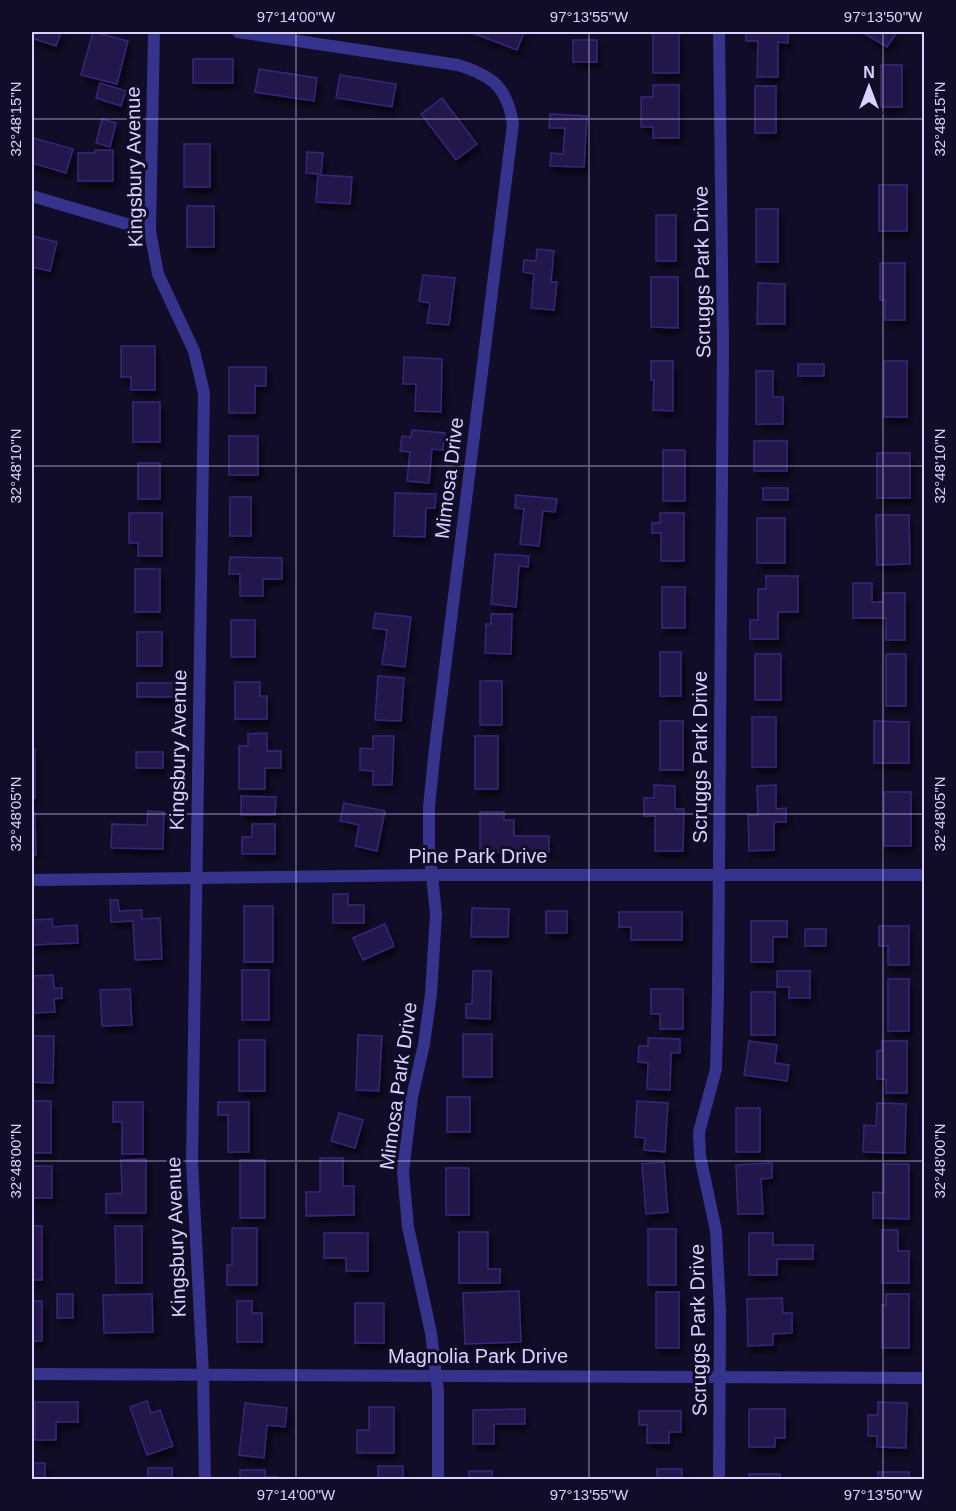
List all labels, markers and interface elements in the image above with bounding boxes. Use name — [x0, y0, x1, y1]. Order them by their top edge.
text: 97°14'00"W — [257, 8, 336, 25]
text: 97°13'55"W — [550, 8, 629, 25]
text: 97°13'50"W — [844, 8, 923, 25]
north arrow — [839, 57, 899, 117]
text: N — [863, 64, 875, 81]
text: 32°48'15"N — [7, 81, 24, 157]
text: 32°48'15"N — [931, 81, 948, 157]
street label: Kingsbury Avenue — [122, 86, 146, 248]
street label: Scruggs Park Drive — [689, 186, 715, 358]
street label: Mimosa Drive — [431, 416, 467, 540]
text: 32°48'10"N — [7, 428, 24, 504]
text: 32°48'10"N — [931, 428, 948, 504]
street label: Kingsbury Avenue — [166, 669, 190, 831]
street label: Scruggs Park Drive — [689, 671, 711, 843]
text: 32°48'05"N — [7, 776, 24, 852]
text: 32°48'05"N — [931, 776, 948, 852]
street label: Pine Park Drive — [409, 845, 547, 867]
street label: Mimosa Park Drive — [375, 1001, 421, 1171]
text: 32°48'00"N — [7, 1123, 24, 1199]
text: 32°48'00"N — [931, 1123, 948, 1199]
street label: Kingsbury Avenue — [162, 1156, 190, 1318]
street label: Scruggs Park Drive — [685, 1244, 711, 1416]
street label: Magnolia Park Drive — [388, 1345, 568, 1367]
text: 97°14'00"W — [257, 1486, 336, 1503]
text: 97°13'55"W — [550, 1486, 629, 1503]
text: 97°13'50"W — [844, 1486, 923, 1503]

